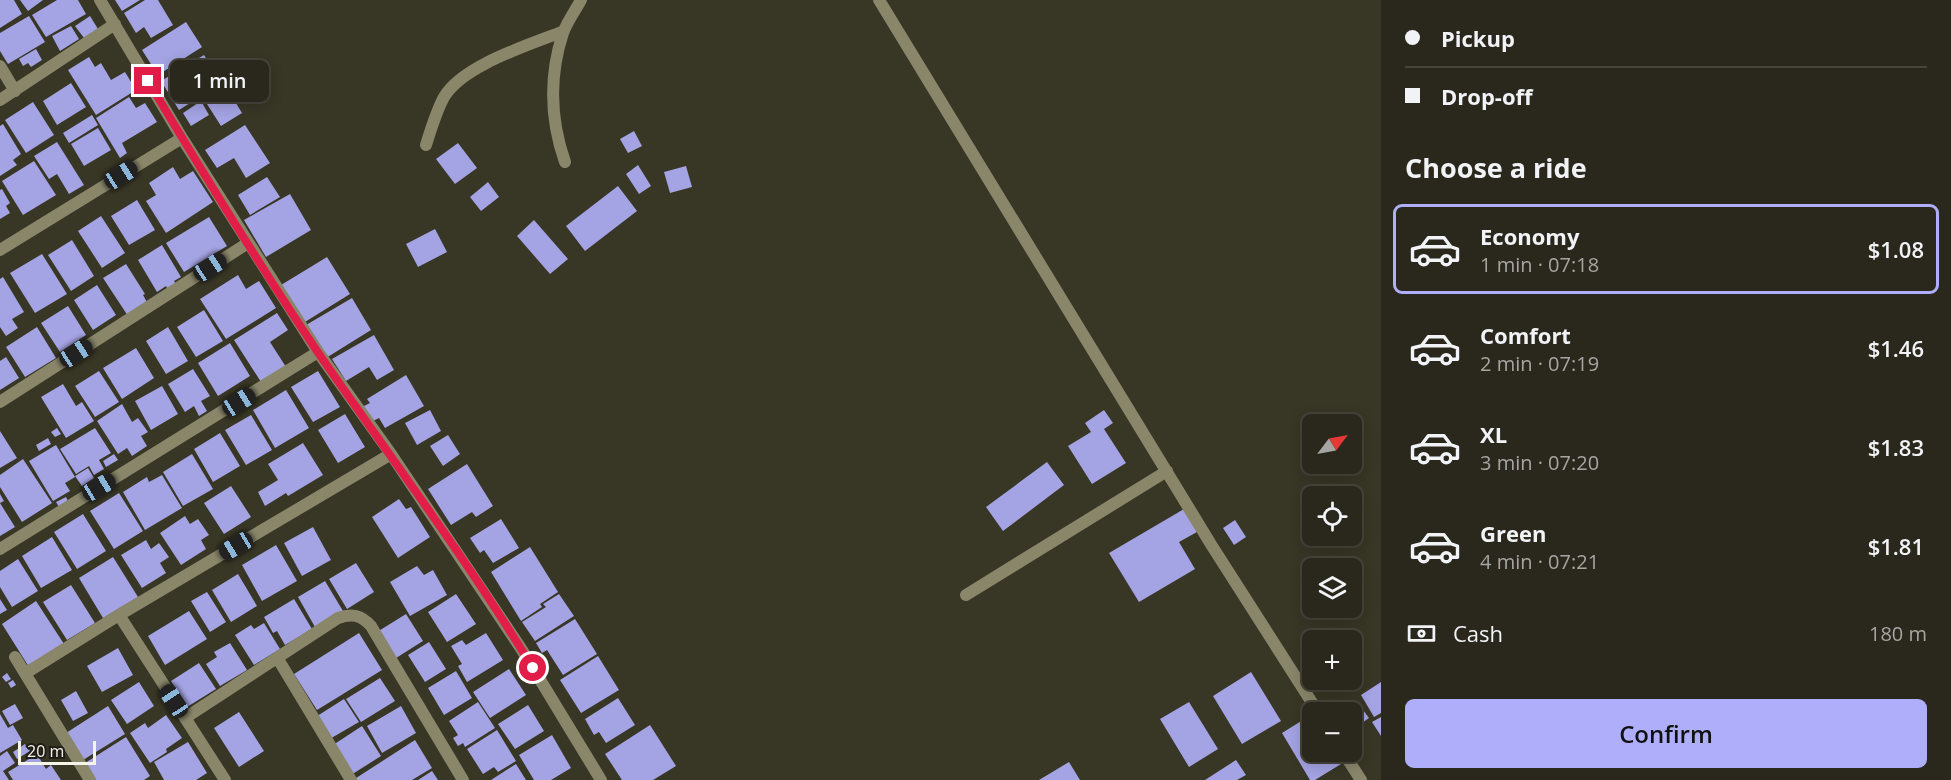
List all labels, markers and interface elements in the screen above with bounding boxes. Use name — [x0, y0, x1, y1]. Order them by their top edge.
text: Pickup — [1441, 23, 1515, 53]
callout: 1 min — [169, 60, 268, 102]
route end — [134, 67, 161, 94]
text: 1 min — [193, 67, 247, 94]
text: Drop-off — [1441, 81, 1533, 111]
text: Choose a ride — [1405, 149, 1587, 186]
car — [101, 158, 141, 192]
text: Economy — [1480, 221, 1579, 251]
icon: car — [1408, 222, 1462, 276]
text: $1.08 — [1868, 234, 1924, 264]
car — [190, 250, 230, 284]
text: 1 min · 07:18 — [1480, 251, 1599, 278]
text: Comfort — [1480, 320, 1571, 350]
icon: car — [1408, 321, 1462, 375]
text: $1.46 — [1868, 333, 1924, 363]
car — [56, 336, 96, 370]
text: 2 min · 07:19 — [1480, 350, 1599, 377]
car — [219, 385, 259, 419]
north arrow — [1302, 414, 1362, 474]
map controls — [1302, 414, 1362, 762]
text: XL — [1480, 419, 1507, 449]
icon: car — [1408, 420, 1462, 474]
text: $1.83 — [1868, 432, 1924, 462]
text: 3 min · 07:20 — [1480, 449, 1599, 476]
car — [79, 470, 119, 504]
button: locate — [1302, 486, 1362, 546]
text: Green — [1480, 518, 1546, 548]
icon: car — [1408, 519, 1462, 573]
car — [216, 529, 256, 563]
text: $1.81 — [1868, 531, 1924, 561]
text: 4 min · 07:21 — [1480, 548, 1599, 575]
button: layers — [1302, 558, 1362, 618]
icon: cash — [1405, 617, 1438, 650]
text: Cash — [1453, 618, 1503, 648]
text: 180 m — [1869, 620, 1927, 647]
button: + — [1302, 630, 1362, 690]
route start — [519, 654, 546, 681]
car — [157, 681, 191, 721]
button: Confirm — [1405, 699, 1927, 768]
button: − — [1302, 702, 1362, 762]
scale bar — [18, 738, 96, 766]
text: 20 m — [27, 740, 64, 762]

